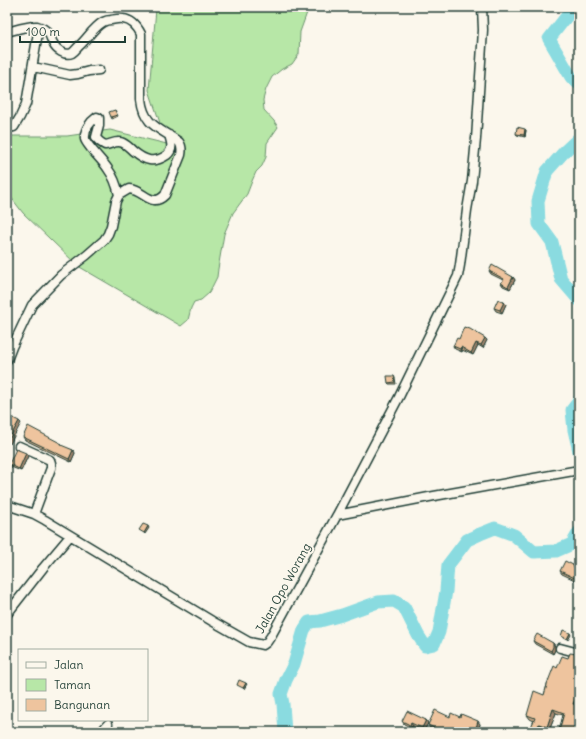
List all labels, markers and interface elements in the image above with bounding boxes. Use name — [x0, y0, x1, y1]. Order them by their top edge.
scale bar — [20, 18, 125, 44]
text: 100 m — [26, 24, 60, 39]
street label: Jalan Opo Worang — [252, 540, 314, 636]
legend — [18, 649, 148, 721]
text: Jalan — [54, 657, 83, 672]
text: Taman — [54, 677, 91, 692]
text: Bangunan — [54, 697, 110, 712]

